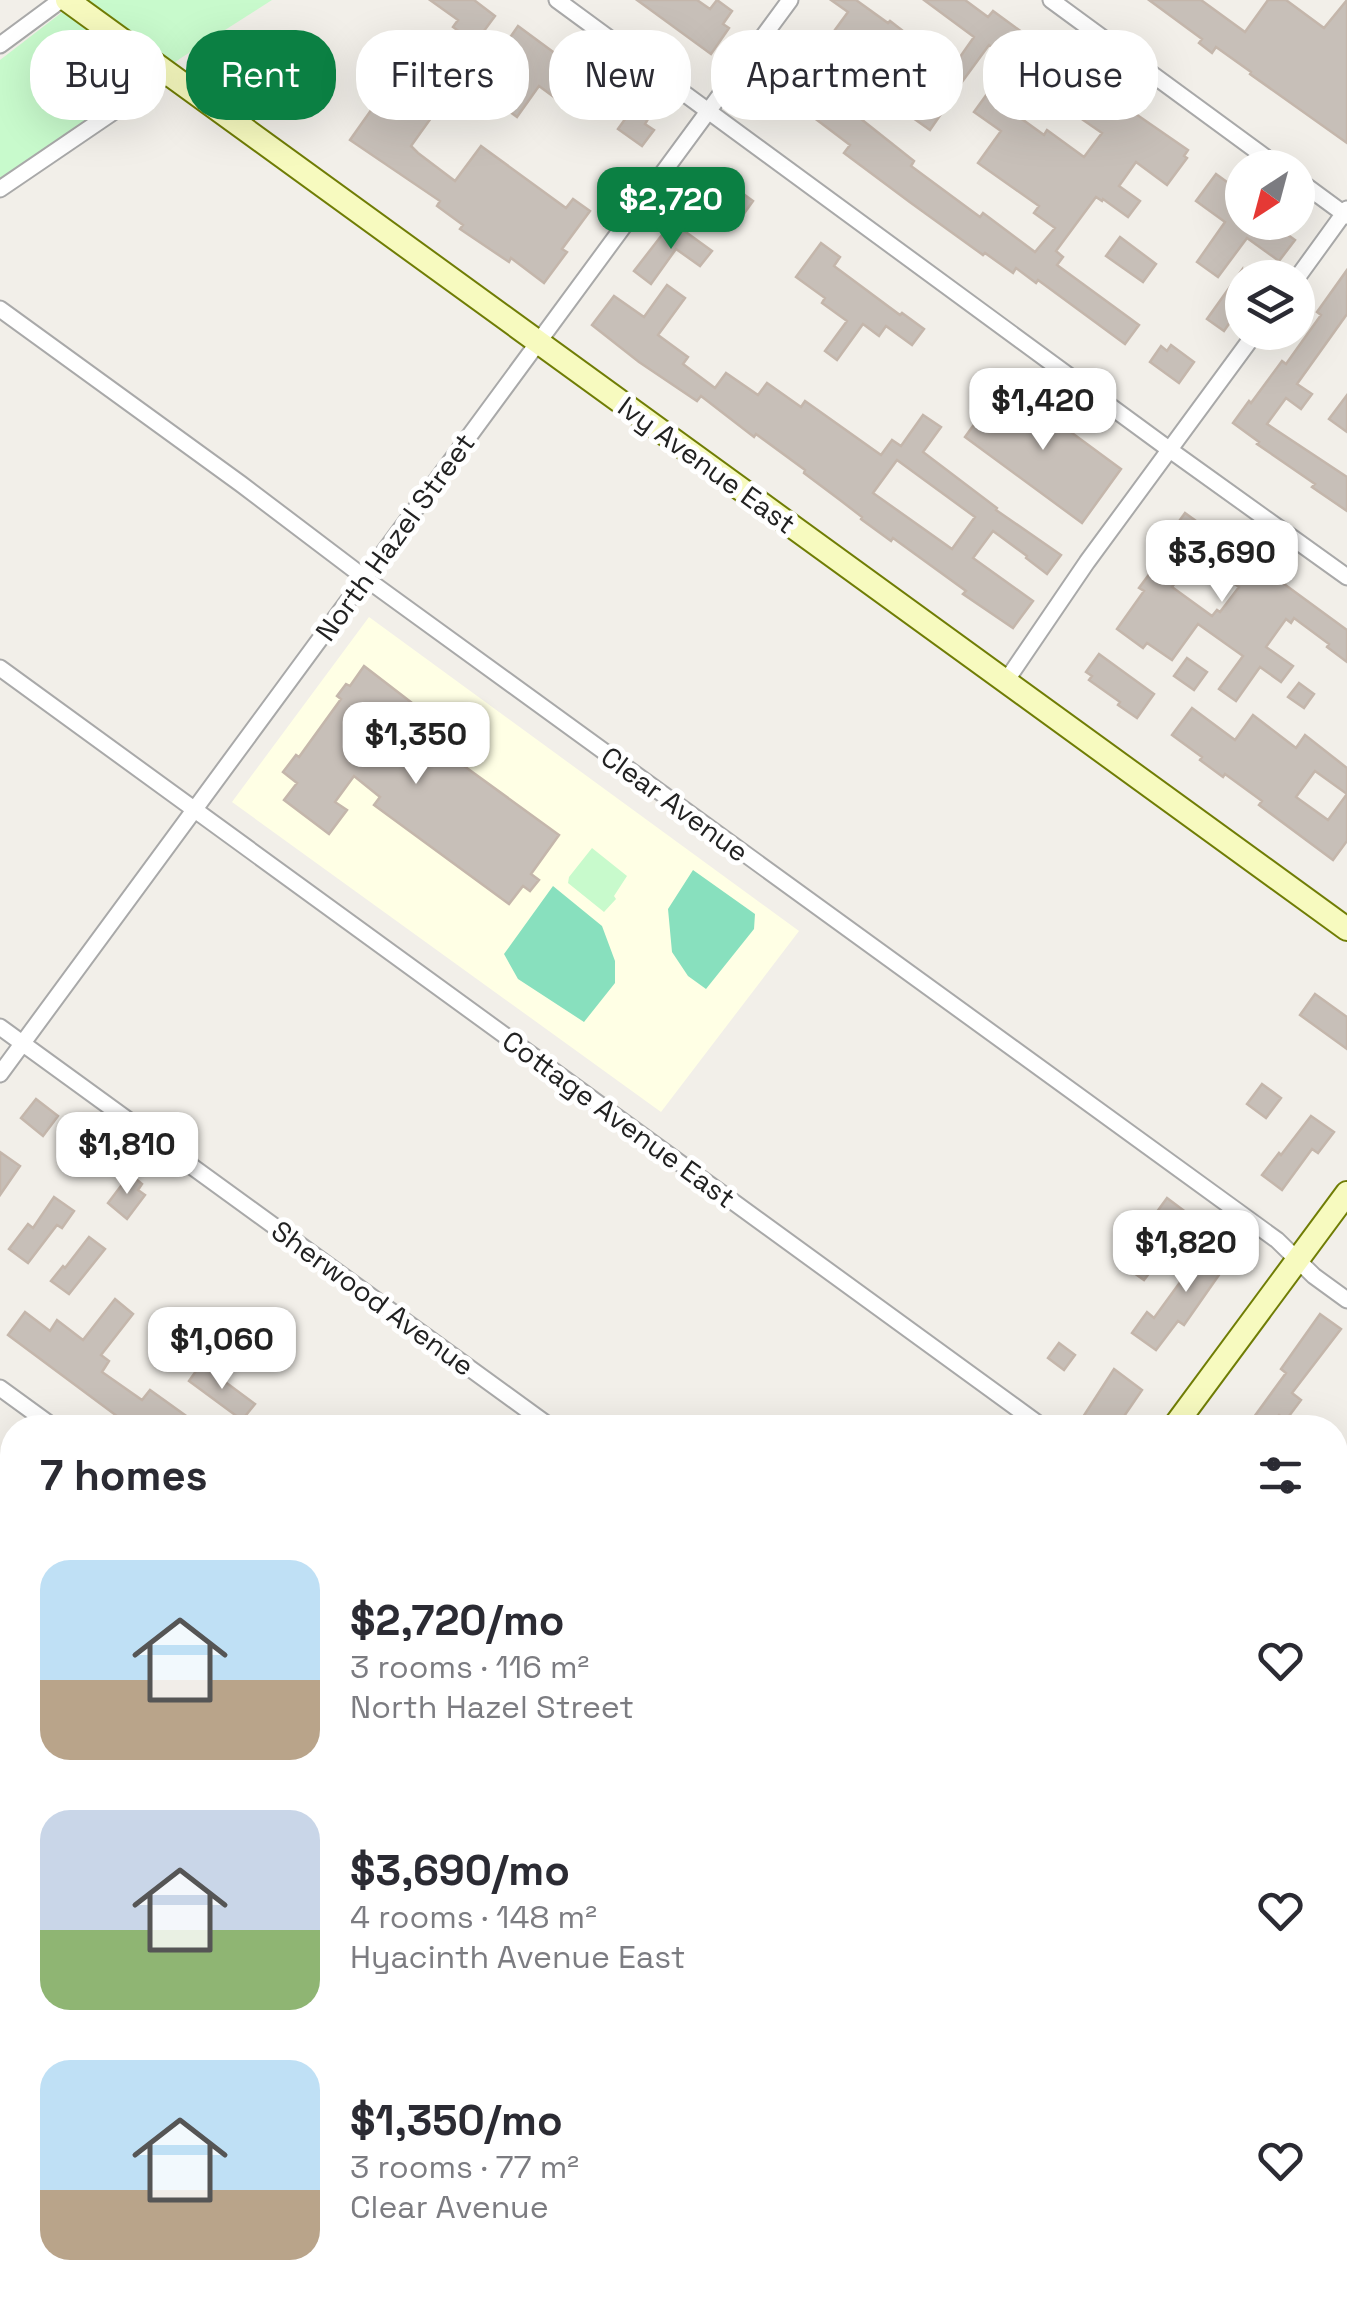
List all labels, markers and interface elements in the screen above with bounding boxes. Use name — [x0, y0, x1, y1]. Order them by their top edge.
chip: Buy — [30, 30, 166, 120]
chip: Rent — [186, 30, 336, 120]
chip: Filters — [356, 30, 529, 120]
chip: New — [549, 30, 691, 120]
chip: Apartment — [711, 30, 963, 120]
chip: House — [983, 30, 1158, 120]
north arrow — [1225, 150, 1315, 240]
map controls — [1225, 150, 1315, 350]
pin: $2,720 — [590, 167, 752, 252]
text: $2,720 — [619, 179, 723, 219]
button: layers — [1225, 260, 1315, 350]
pin: $1,420 — [962, 368, 1124, 453]
text: $1,420 — [991, 380, 1095, 420]
street label: Ivy Avenue East — [611, 388, 803, 542]
street label: North Hazel Street — [307, 426, 483, 648]
pin: $3,690 — [1141, 520, 1303, 605]
text: $3,690 — [1168, 532, 1276, 572]
pin: $1,350 — [335, 702, 497, 787]
text: $1,350 — [365, 714, 467, 754]
street label: Clear Avenue — [594, 738, 756, 870]
street label: Cottage Avenue East — [495, 1022, 743, 1216]
pin: $1,810 — [46, 1112, 208, 1197]
text: $1,810 — [78, 1124, 176, 1164]
pin: $1,820 — [1105, 1210, 1267, 1295]
street label: Sherwood Avenue — [265, 1212, 481, 1384]
text: $1,820 — [1135, 1222, 1237, 1262]
pin: $1,060 — [141, 1307, 303, 1392]
text: $1,060 — [170, 1319, 274, 1359]
icon: filters — [1253, 1448, 1308, 1503]
text: 7 homes — [40, 1449, 208, 1502]
text: $2,720/mo — [350, 1594, 564, 1647]
icon: home — [120, 1600, 240, 1720]
icon: heart — [1253, 1633, 1308, 1688]
text: 3 rooms · 116 m² — [350, 1647, 589, 1687]
text: North Hazel Street — [350, 1687, 634, 1727]
text: $3,690/mo — [350, 1844, 570, 1897]
icon: home — [120, 1850, 240, 1970]
icon: heart — [1253, 1883, 1308, 1938]
text: 4 rooms · 148 m² — [350, 1897, 597, 1937]
text: Hyacinth Avenue East — [350, 1937, 686, 1977]
text: $1,350/mo — [350, 2094, 563, 2147]
icon: home — [120, 2100, 240, 2220]
icon: heart — [1253, 2133, 1308, 2188]
text: 3 rooms · 77 m² — [350, 2147, 579, 2187]
text: Clear Avenue — [350, 2187, 549, 2227]

